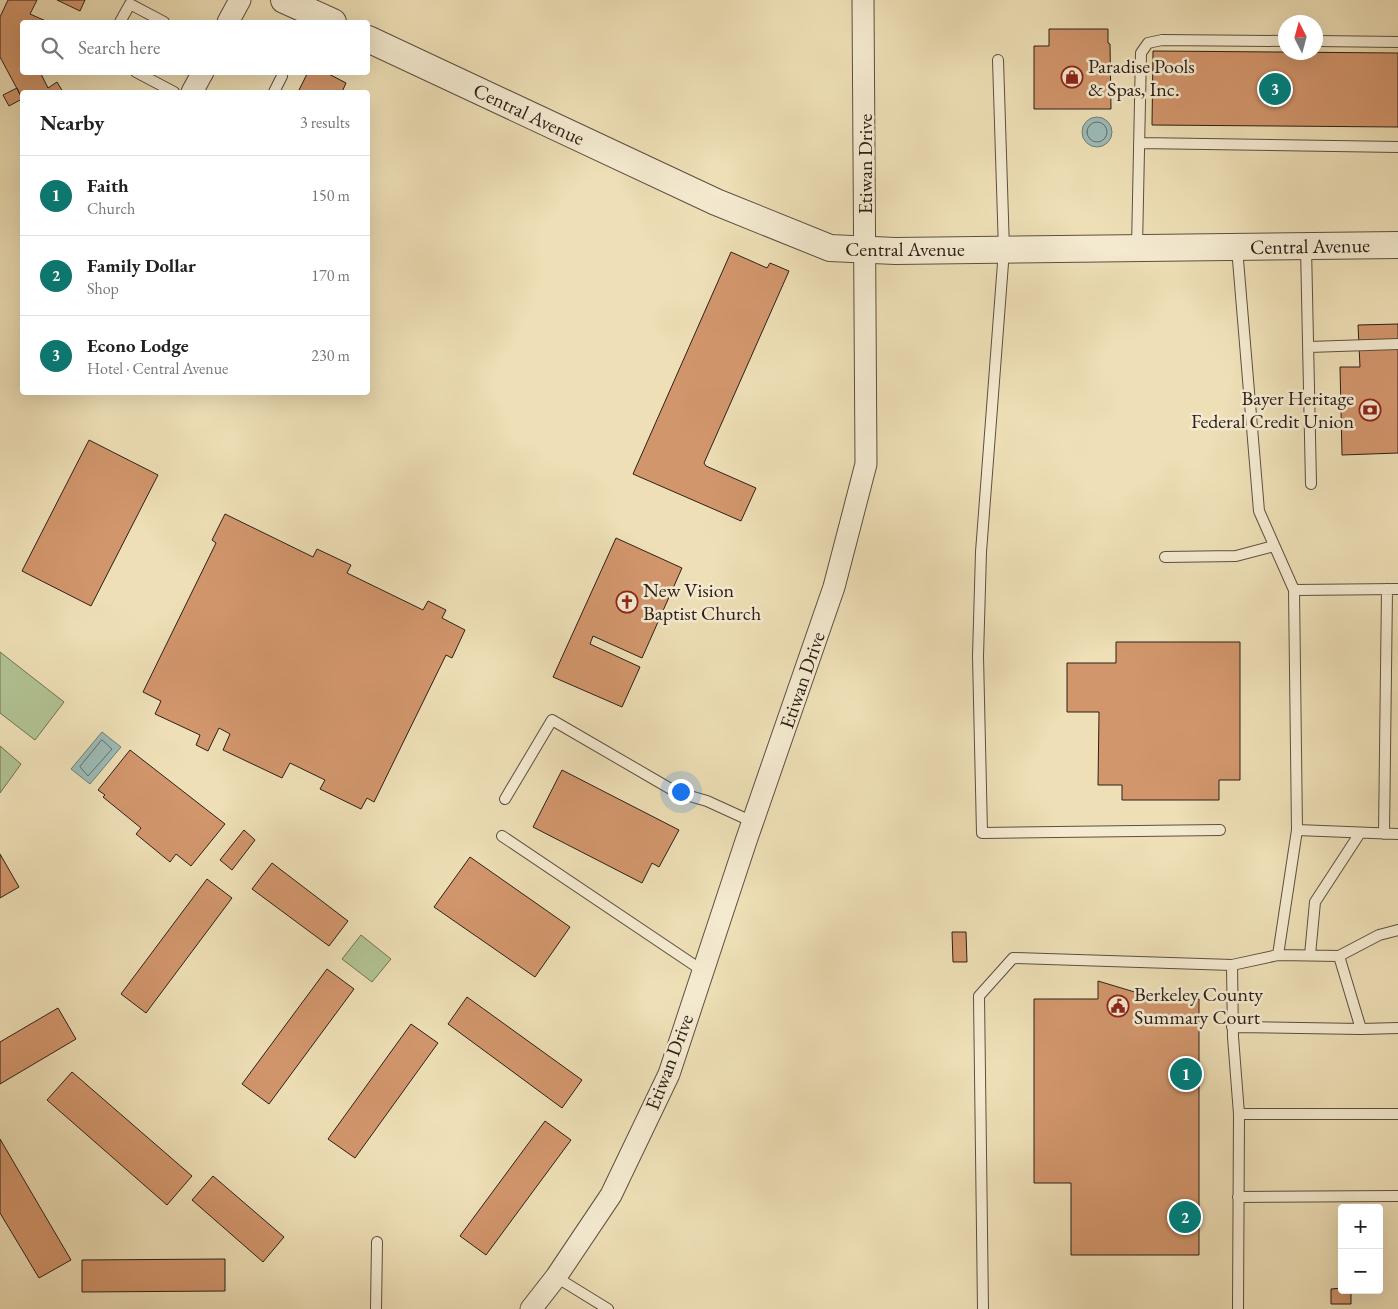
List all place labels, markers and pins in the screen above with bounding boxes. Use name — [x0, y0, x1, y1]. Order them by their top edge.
place label: Paradise Pools & Spas, Inc. — [1088, 53, 1195, 102]
shop icon: Paradise Pools & Spas, Inc. — [1060, 65, 1084, 89]
pin: 3 — [1259, 70, 1291, 108]
place label: Bayer Heritage Federal Credit Union — [1191, 385, 1354, 434]
bank icon: Bayer Heritage Federal Credit Union — [1358, 398, 1382, 422]
place label: New Vision Baptist Church — [643, 577, 761, 626]
church icon: New Vision Baptist Church — [615, 590, 639, 614]
place label: Berkeley County Summary Court — [1134, 981, 1263, 1030]
public building icon: Berkeley County Summary Court — [1106, 994, 1130, 1018]
pin: 1 — [1170, 1055, 1202, 1093]
pin: 2 — [1169, 1198, 1201, 1236]

